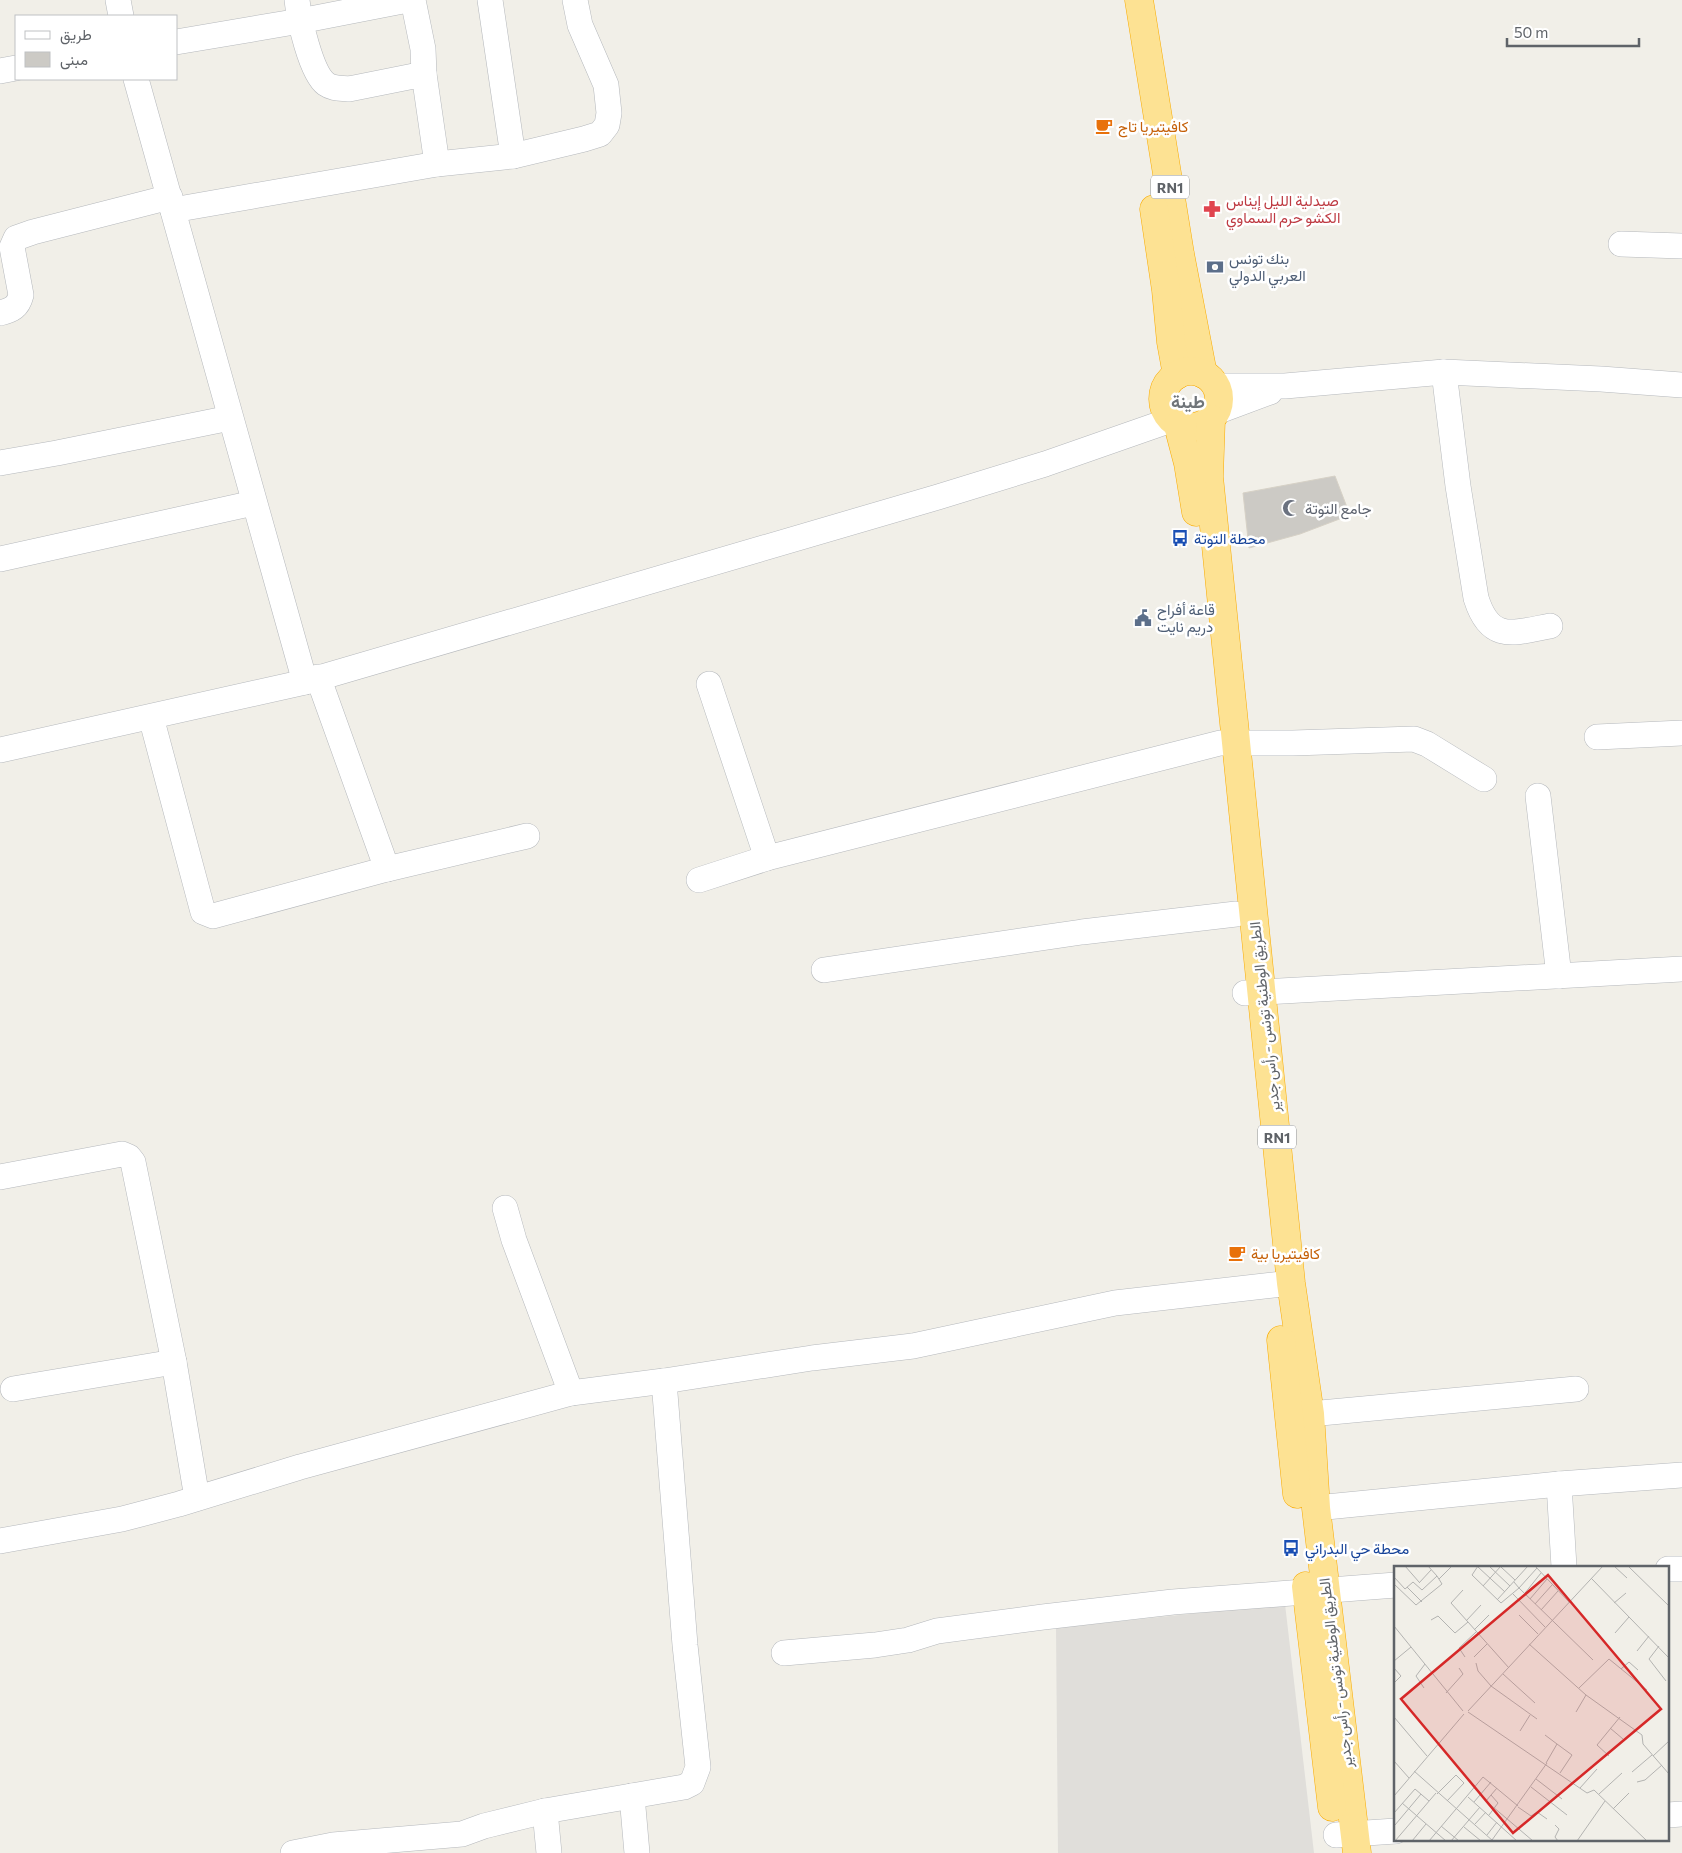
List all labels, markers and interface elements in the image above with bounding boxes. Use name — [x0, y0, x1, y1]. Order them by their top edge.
legend — [15, 15, 178, 80]
scale bar — [1507, 15, 1640, 47]
text: 50 m — [1514, 23, 1548, 41]
text: طريق — [60, 25, 92, 45]
text: مبنى — [60, 50, 88, 70]
cafe icon: كافيتيريا تاج — [1094, 116, 1114, 136]
place label: كافيتيريا تاج — [1118, 117, 1189, 138]
road number: RN1 — [1151, 176, 1189, 198]
place label: صيدلية الليل إيناس الكشو حرم السماوي — [1226, 191, 1340, 231]
pharmacy icon: صيدلية الليل إيناس الكشو حرم السماوي — [1202, 199, 1222, 219]
place label: بنك تونس العربي الدولي — [1229, 249, 1306, 289]
bank icon: بنك تونس العربي الدولي — [1205, 257, 1225, 277]
district label: طينة — [1171, 390, 1205, 413]
mosque icon: جامع التوتة — [1281, 498, 1301, 518]
place label: جامع التوتة — [1305, 499, 1371, 520]
bus stop icon: محطة التوتة — [1170, 528, 1190, 548]
place label: محطة التوتة — [1194, 529, 1266, 548]
place label: قاعة أفراح دريم نايت — [1157, 600, 1215, 637]
public building icon: قاعة أفراح دريم نايت — [1133, 608, 1153, 628]
street label: الطريق الوطنية تونس - رأس جدير — [1245, 921, 1285, 1114]
road number: RN1 — [1258, 1126, 1296, 1148]
cafe icon: كافيتيريا بية — [1227, 1243, 1247, 1263]
place label: كافيتيريا بية — [1251, 1244, 1320, 1263]
bus stop icon: محطة حي البدراني — [1281, 1538, 1301, 1558]
place label: محطة حي البدراني — [1305, 1539, 1409, 1562]
inset map — [1394, 1566, 1670, 1840]
street label: الطريق الوطنية تونس - رأس جدير — [1314, 1577, 1358, 1770]

